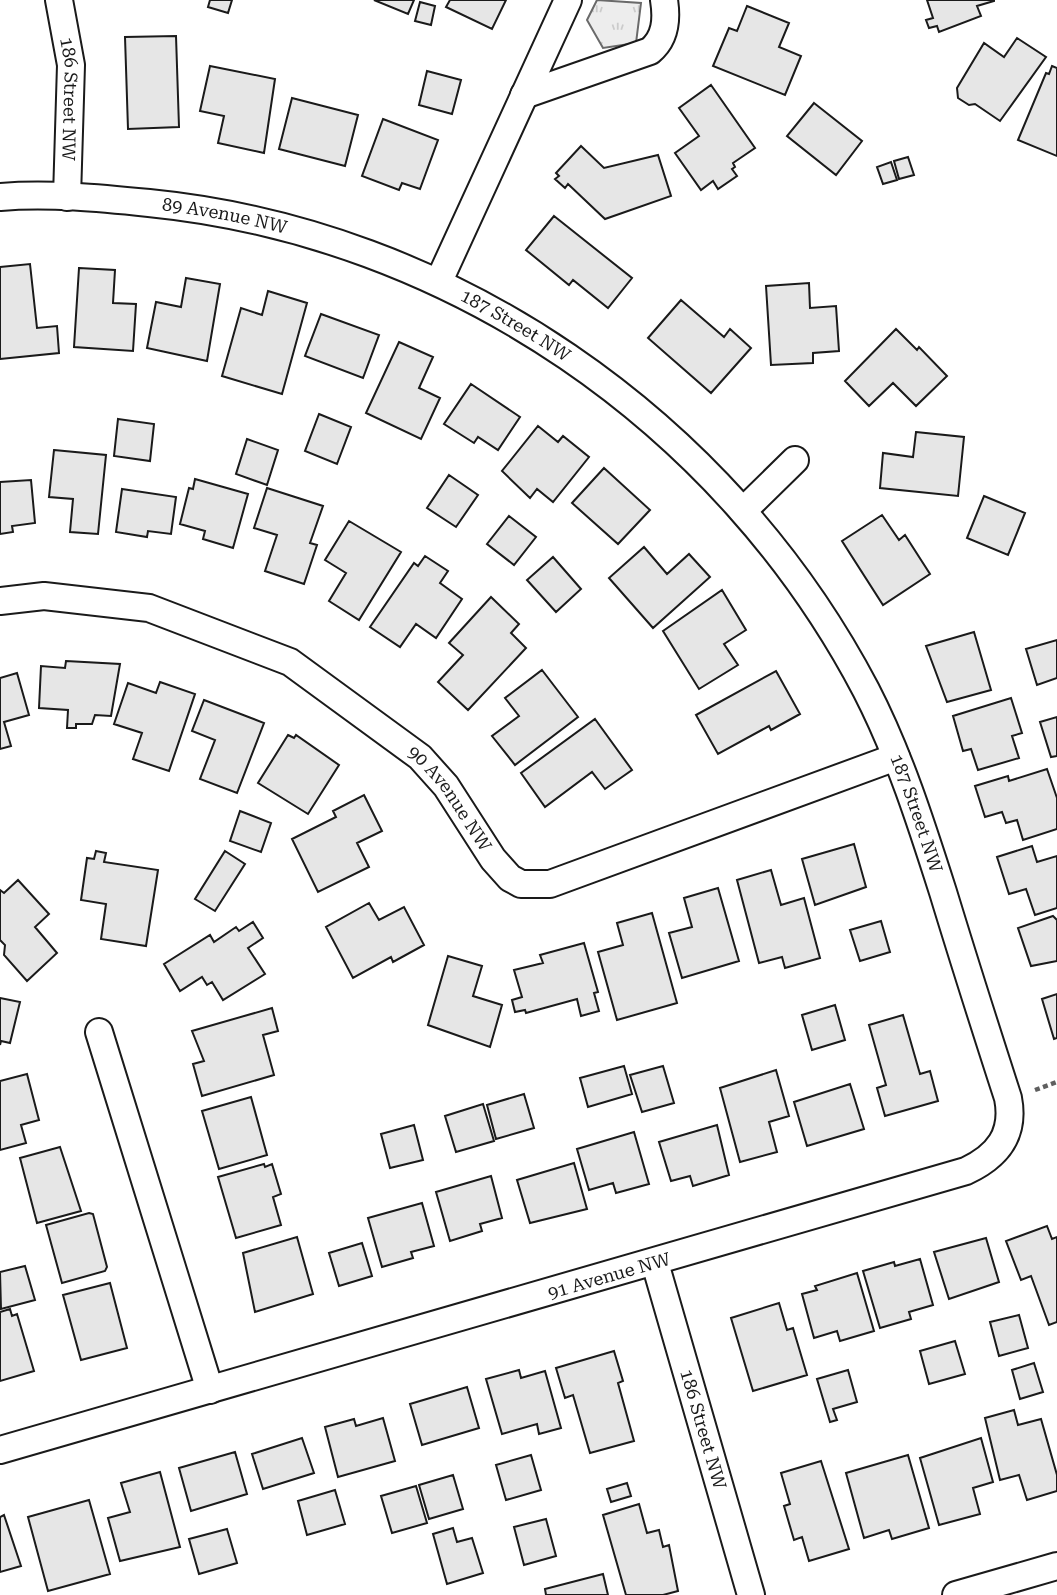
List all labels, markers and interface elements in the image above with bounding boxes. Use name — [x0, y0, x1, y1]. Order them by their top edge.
street label: 186 Street NW — [56, 36, 82, 162]
street label: 89 Avenue NW — [161, 193, 290, 238]
street label: 187 Street NW — [457, 285, 575, 366]
street label: 90 Avenue NW — [404, 741, 496, 855]
street label: 187 Street NW — [886, 751, 947, 876]
street label: 91 Avenue NW — [545, 1248, 673, 1303]
street label: 186 Street NW — [676, 1367, 731, 1492]

